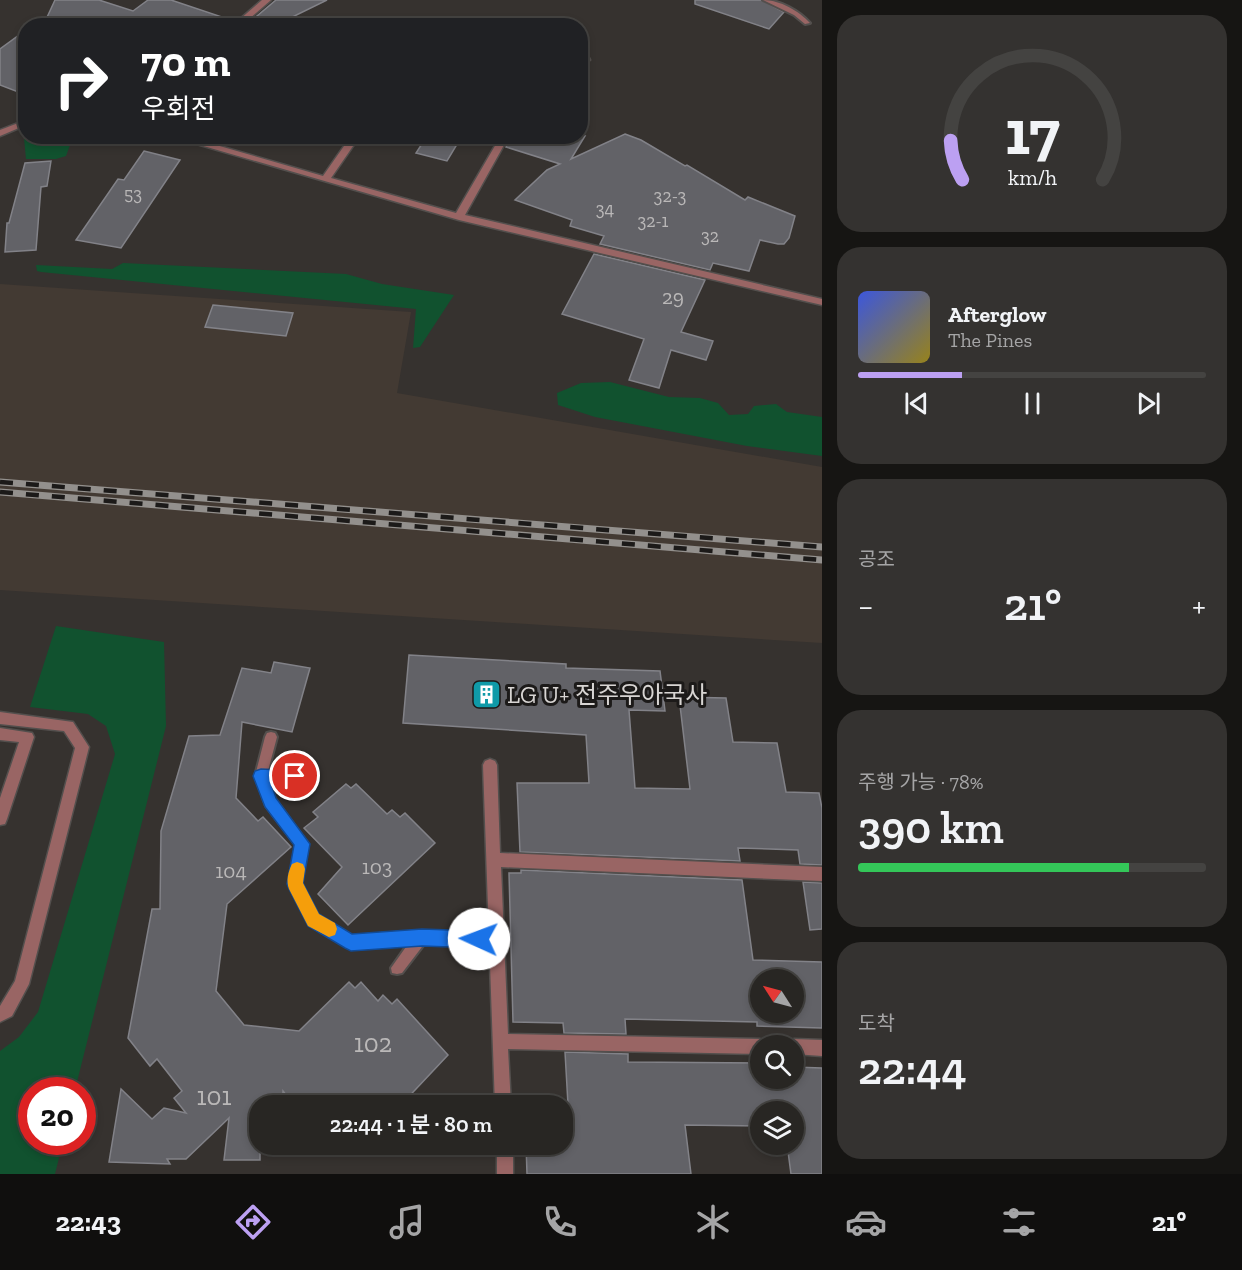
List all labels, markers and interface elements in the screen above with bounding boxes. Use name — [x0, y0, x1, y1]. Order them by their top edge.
text: 70 m — [141, 36, 231, 87]
icon: right — [42, 42, 120, 120]
text: 우회전 — [141, 93, 216, 125]
text: 17 — [1005, 96, 1060, 171]
text: km/h — [1008, 166, 1056, 191]
house number: 53 — [124, 183, 142, 205]
house number: 32-3 — [654, 185, 687, 207]
house number: 34 — [596, 198, 615, 220]
house number: 32-1 — [638, 210, 669, 232]
house number: 32 — [701, 225, 719, 247]
house number: 29 — [662, 284, 684, 309]
text: Afterglow — [948, 301, 1046, 328]
text: The Pines — [948, 328, 1032, 352]
icon: previous — [900, 387, 933, 420]
icon: pause — [1016, 387, 1049, 420]
icon: next — [1132, 387, 1165, 420]
text: 공조 — [858, 547, 895, 571]
text: 21° — [1004, 578, 1062, 632]
text: − — [858, 586, 873, 625]
text: + — [1192, 586, 1206, 625]
building icon: LG U+ 전주우아국사 — [470, 678, 502, 710]
place label: LG U+ 전주우아국사 — [507, 680, 707, 709]
pin — [269, 750, 320, 801]
icon: arrive — [278, 759, 311, 792]
text: 주행 가능 · 78% — [858, 770, 984, 794]
text: 390 km — [858, 801, 1004, 855]
house number: 103 — [362, 854, 392, 879]
house number: 104 — [215, 858, 247, 883]
position arrow — [447, 907, 511, 971]
north arrow — [750, 969, 804, 1023]
map controls — [750, 969, 804, 1155]
text: 도착 — [858, 1011, 895, 1035]
house number: 102 — [354, 1027, 392, 1059]
button: search — [750, 1035, 804, 1089]
text: 22:44 — [858, 1042, 967, 1096]
speed limit sign: 20 — [18, 1077, 96, 1155]
house number: 101 — [197, 1080, 232, 1112]
button: layers — [750, 1101, 804, 1155]
text: 22:44 · 1 분 · 80 m — [330, 1111, 492, 1138]
icon: directions — [232, 1201, 274, 1243]
icon: music — [386, 1201, 428, 1243]
icon: phone — [539, 1201, 581, 1243]
icon: climate — [692, 1201, 734, 1243]
icon: car — [845, 1201, 887, 1243]
icon: filters — [998, 1201, 1040, 1243]
text: 22:43 — [56, 1206, 121, 1238]
text: 21° — [1152, 1206, 1186, 1238]

